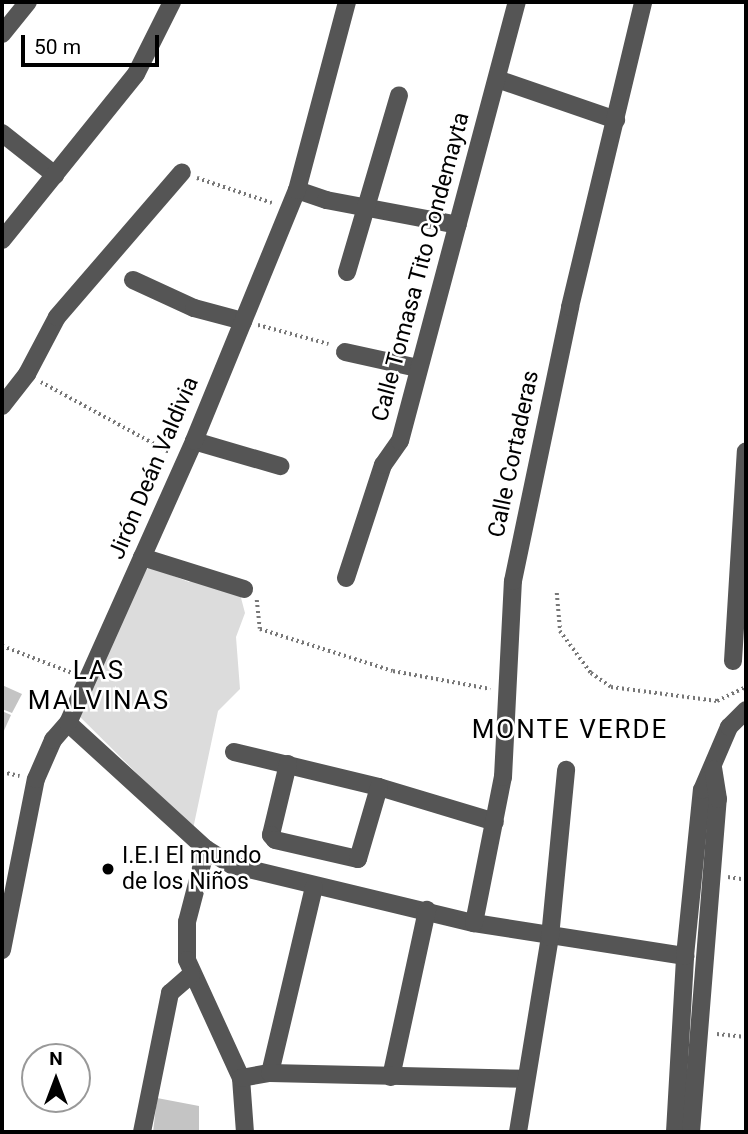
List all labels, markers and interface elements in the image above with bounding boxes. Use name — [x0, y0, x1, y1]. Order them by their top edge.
scale bar — [24, 21, 163, 65]
text: 50 m — [34, 35, 81, 59]
street label: Calle Tomasa Tito Condemayta — [366, 109, 476, 425]
street label: Calle Cortaderas — [483, 368, 545, 540]
street label: Jirón Deán Valdivia — [103, 373, 205, 563]
district label: LAS MALVINAS — [29, 655, 169, 716]
district label: MONTE VERDE — [473, 714, 667, 746]
place label: I.E.I El mundo de los Niños — [122, 842, 261, 896]
marker: I.E.I El mundo de los Niños — [100, 861, 116, 877]
north arrow — [21, 1043, 91, 1113]
text: N — [49, 1047, 63, 1070]

